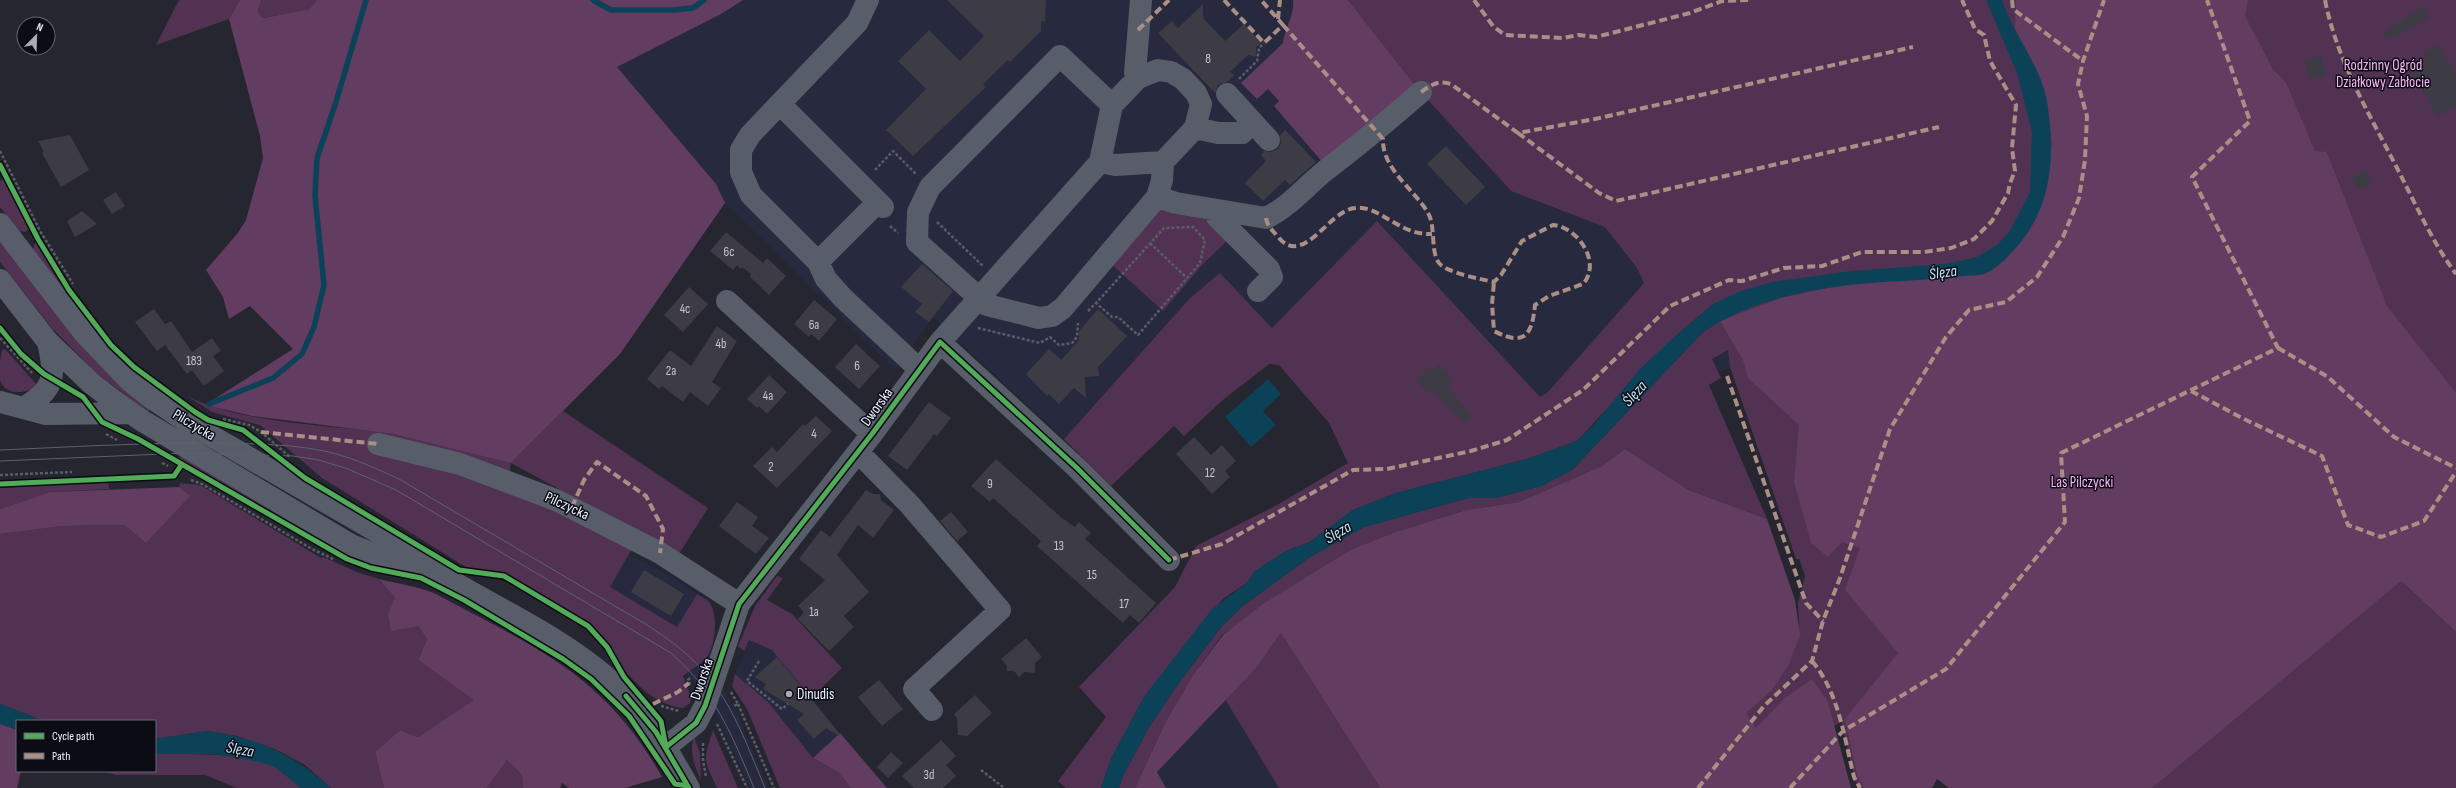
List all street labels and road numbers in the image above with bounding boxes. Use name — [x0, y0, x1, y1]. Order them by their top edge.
street label: Dworska — [857, 384, 897, 430]
street label: Pilczycka — [169, 405, 219, 445]
street label: Pilczycka — [542, 488, 592, 525]
street label: Dworska — [686, 655, 718, 702]

